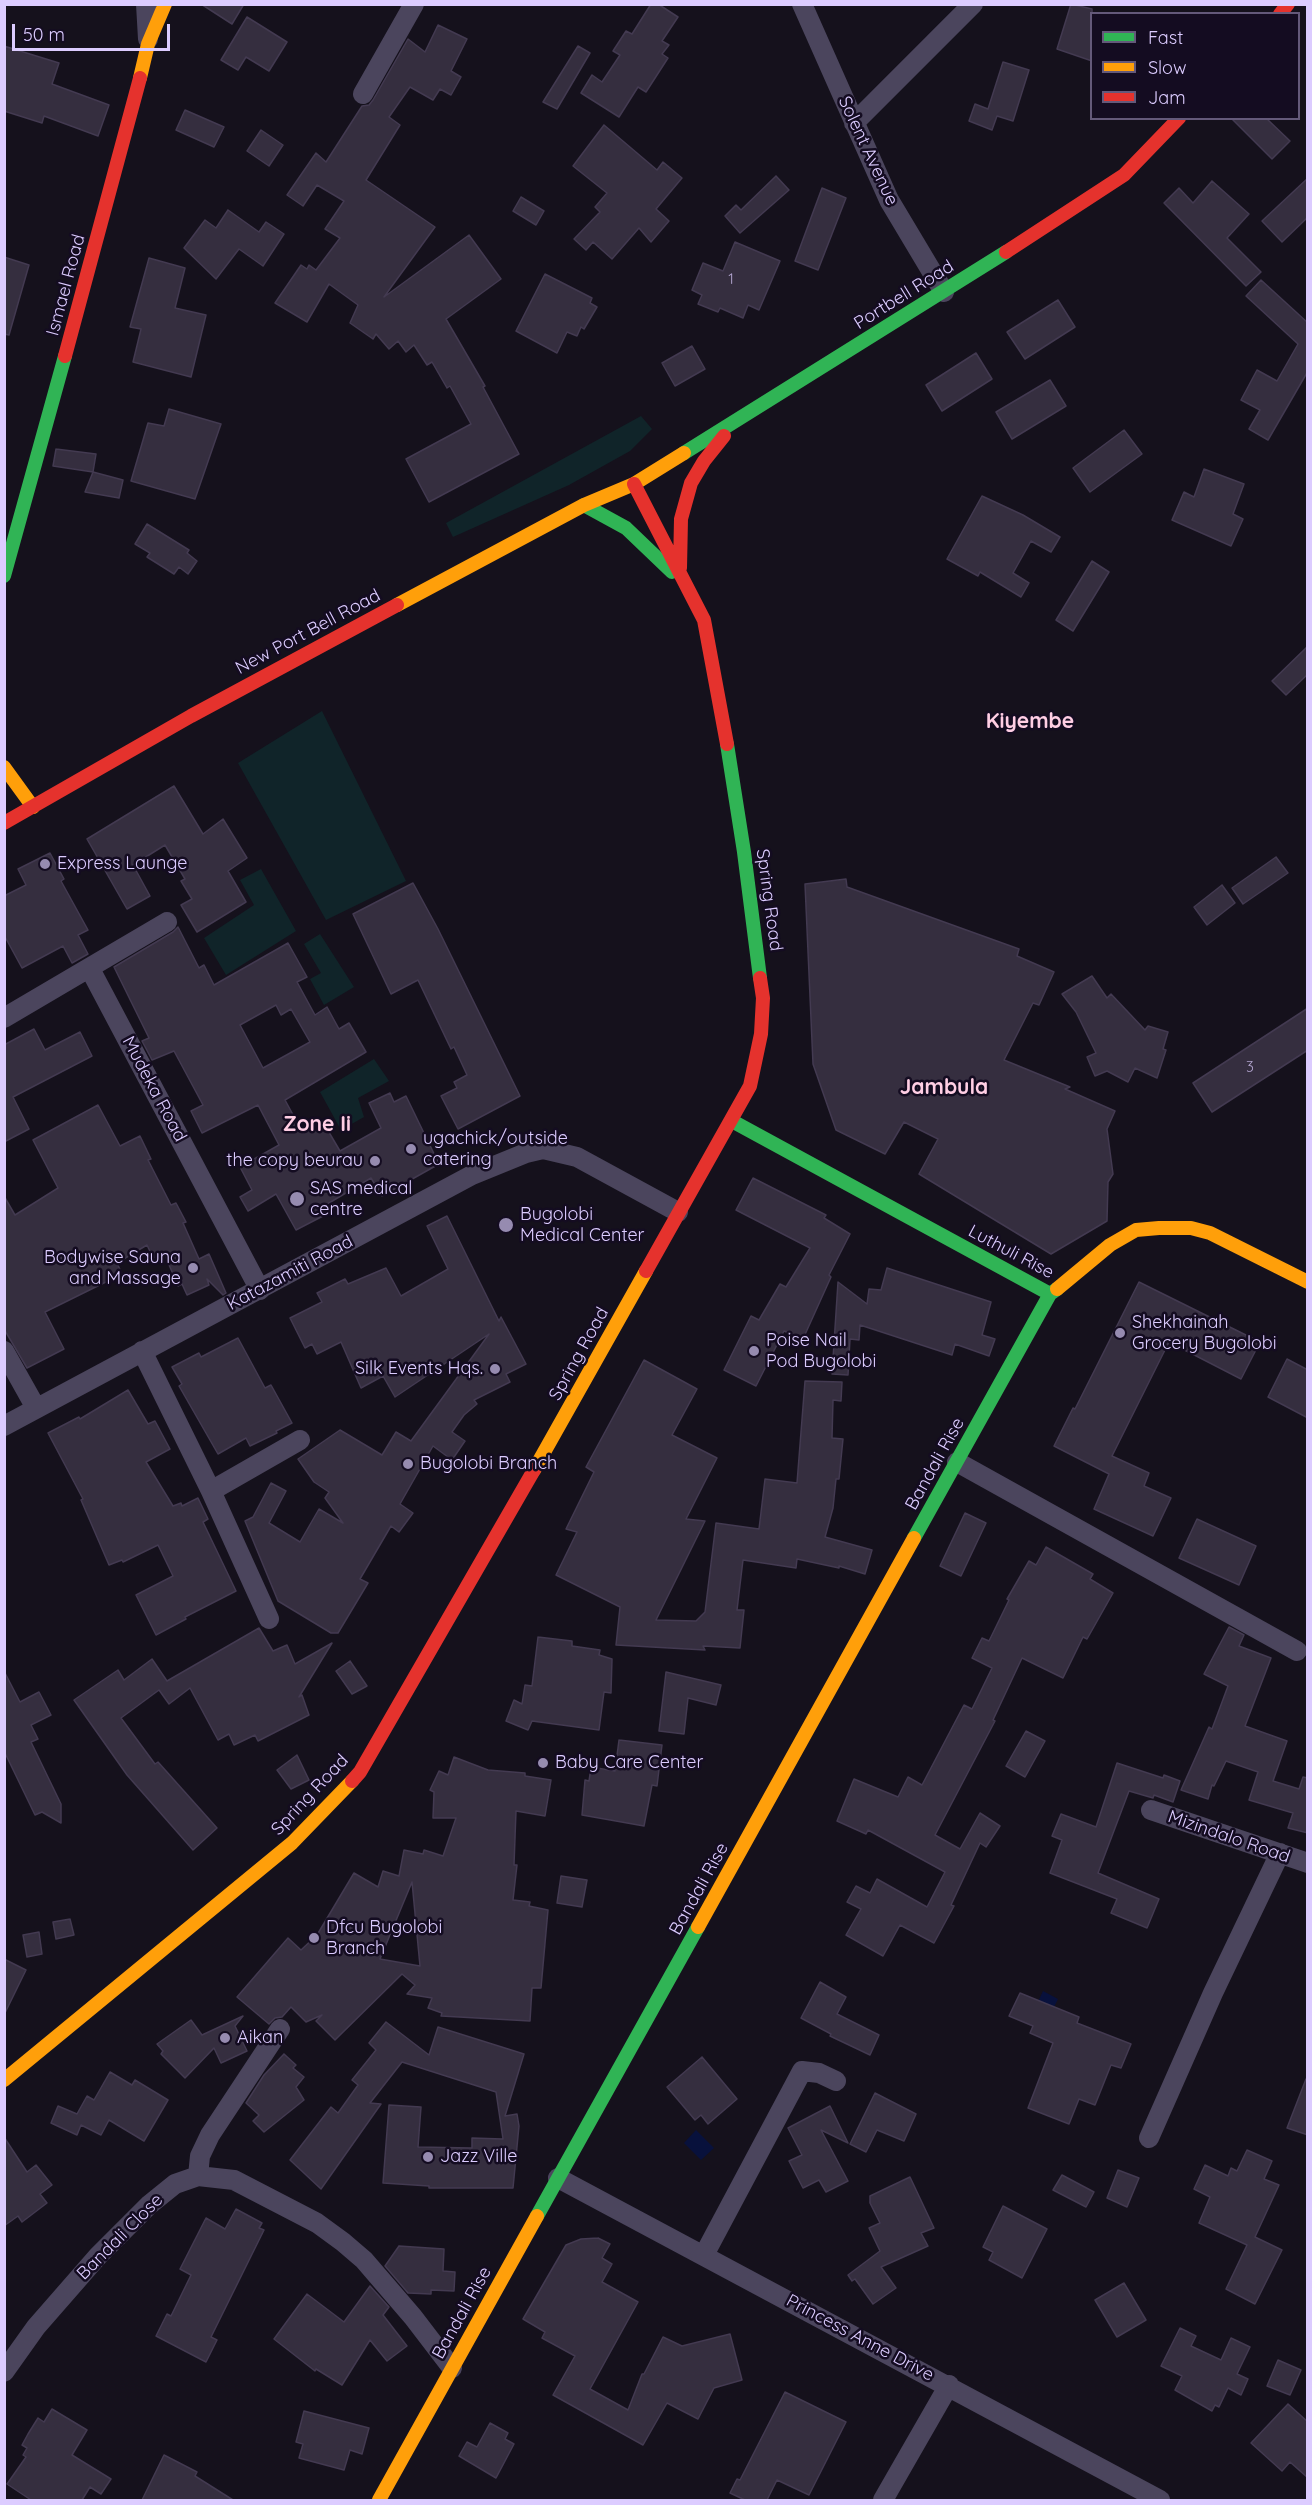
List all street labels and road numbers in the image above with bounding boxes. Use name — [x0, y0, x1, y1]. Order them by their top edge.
street label: Solent Avenue — [833, 93, 903, 209]
street label: Ismael Road — [42, 232, 90, 338]
street label: Portbell Road — [850, 256, 958, 334]
street label: New Port Bell Road — [232, 585, 384, 679]
street label: Spring Road — [751, 847, 787, 953]
street label: Mudeka Road — [117, 1033, 191, 1145]
street label: Luthuli Rise — [965, 1220, 1057, 1284]
street label: Katazamiti Road — [223, 1231, 357, 1315]
street label: Spring Road — [545, 1304, 613, 1404]
street label: Bandali Rise — [901, 1414, 969, 1514]
street label: Spring Road — [267, 1750, 353, 1840]
street label: Mizindalo Road — [1165, 1806, 1293, 1868]
street label: Bandali Rise — [665, 1839, 733, 1939]
street label: Bandali Close — [72, 2189, 168, 2285]
street label: Bandali Rise — [428, 2263, 496, 2363]
street label: Princess Anne Drive — [782, 2290, 938, 2386]

